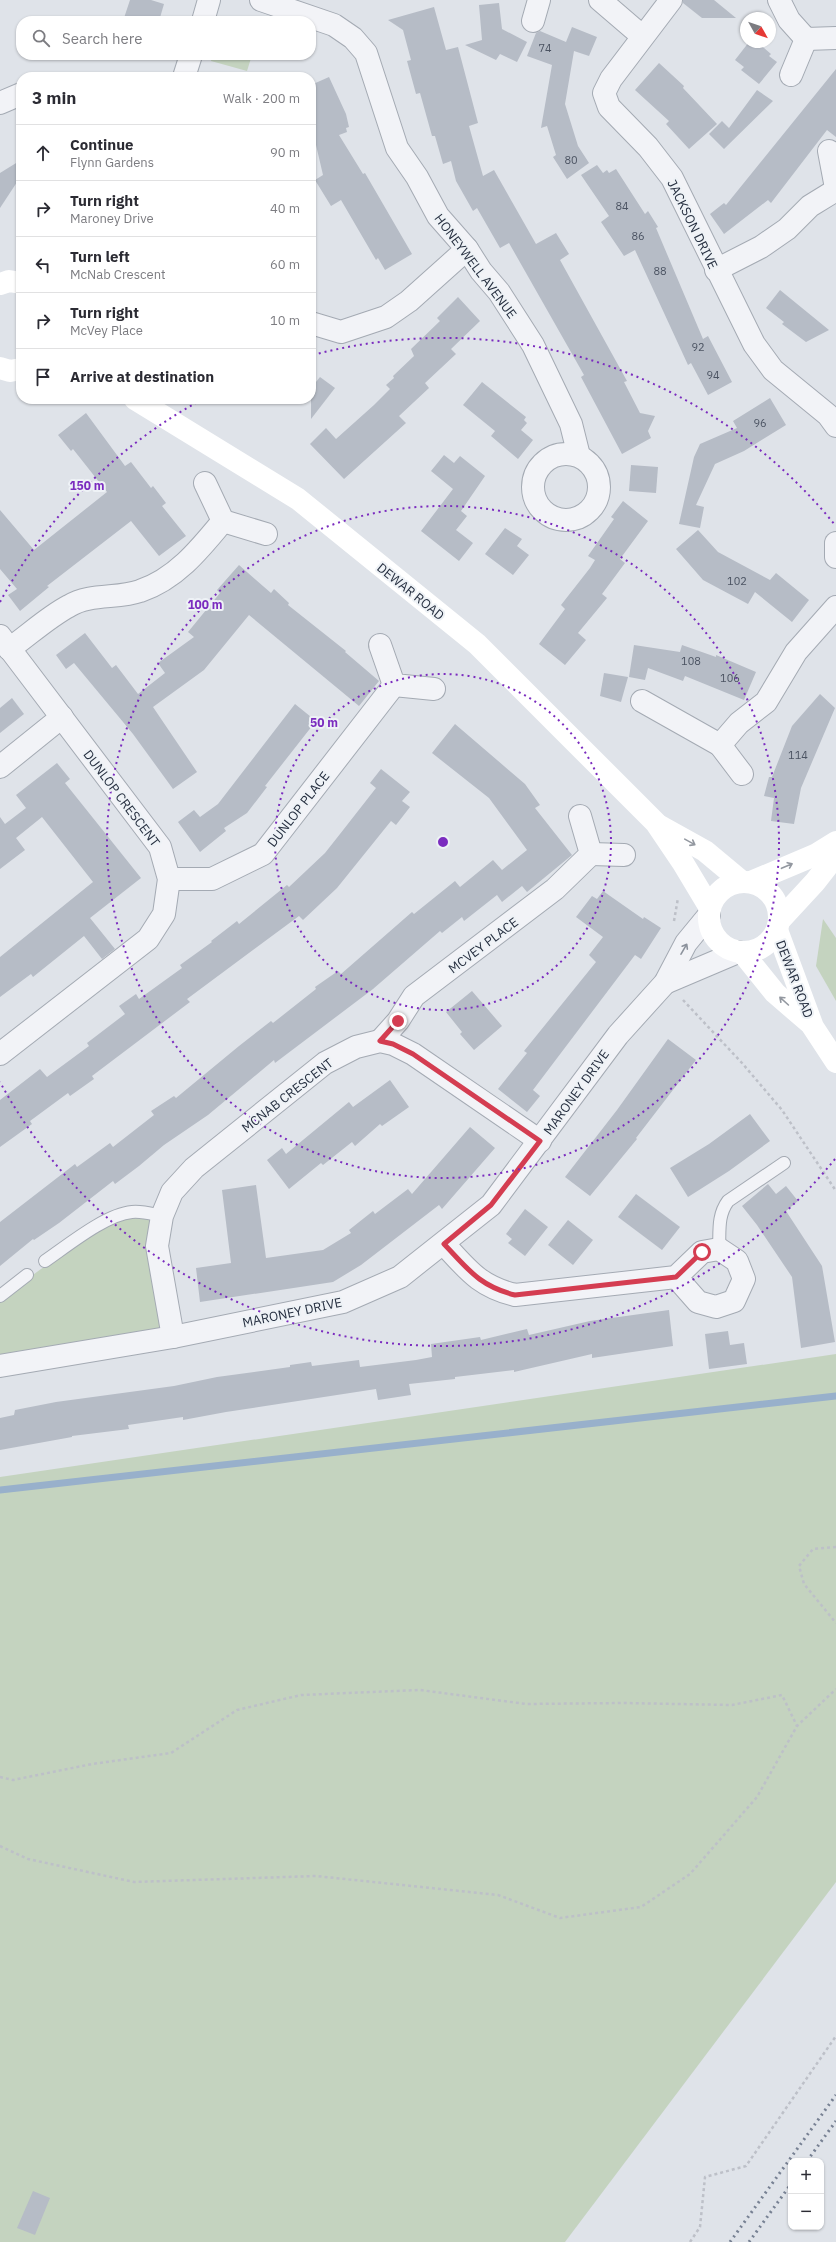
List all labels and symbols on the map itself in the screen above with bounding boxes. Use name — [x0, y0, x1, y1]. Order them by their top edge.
north arrow — [740, 12, 776, 48]
house number: 74 — [538, 41, 552, 55]
house number: 80 — [564, 153, 578, 167]
street label: JACKSON DRIVE — [663, 177, 722, 272]
house number: 84 — [615, 199, 629, 213]
street label: HONEYWELL AVENUE — [431, 211, 521, 322]
house number: 86 — [631, 229, 645, 243]
house number: 88 — [653, 264, 667, 278]
house number: 92 — [691, 340, 705, 354]
house number: 94 — [706, 368, 720, 382]
house number: 96 — [753, 416, 767, 430]
text: 150 m — [69, 478, 105, 493]
street label: DEWAR ROAD — [374, 559, 448, 624]
house number: 102 — [727, 574, 747, 588]
text: 100 m — [187, 597, 223, 612]
house number: 108 — [681, 654, 701, 668]
house number: 106 — [720, 671, 740, 685]
text: 50 m — [310, 715, 338, 730]
street label: DUNLOP CRESCENT — [80, 747, 164, 851]
house number: 114 — [788, 748, 808, 762]
street label: DUNLOP PLACE — [264, 768, 333, 851]
centre of rings — [436, 835, 450, 849]
one-way arrow — [683, 839, 695, 847]
one-way arrow — [781, 862, 793, 870]
street label: MCVEY PLACE — [445, 914, 522, 977]
street label: DEWAR ROAD — [772, 938, 817, 1020]
one-way arrow — [680, 943, 688, 955]
one-way arrow — [779, 996, 790, 1005]
route end — [389, 1012, 407, 1030]
street label: MARONEY DRIVE — [540, 1046, 613, 1138]
street label: MCNAB CRESCENT — [238, 1054, 337, 1136]
route start — [693, 1243, 711, 1261]
street label: MARONEY DRIVE — [241, 1294, 343, 1331]

